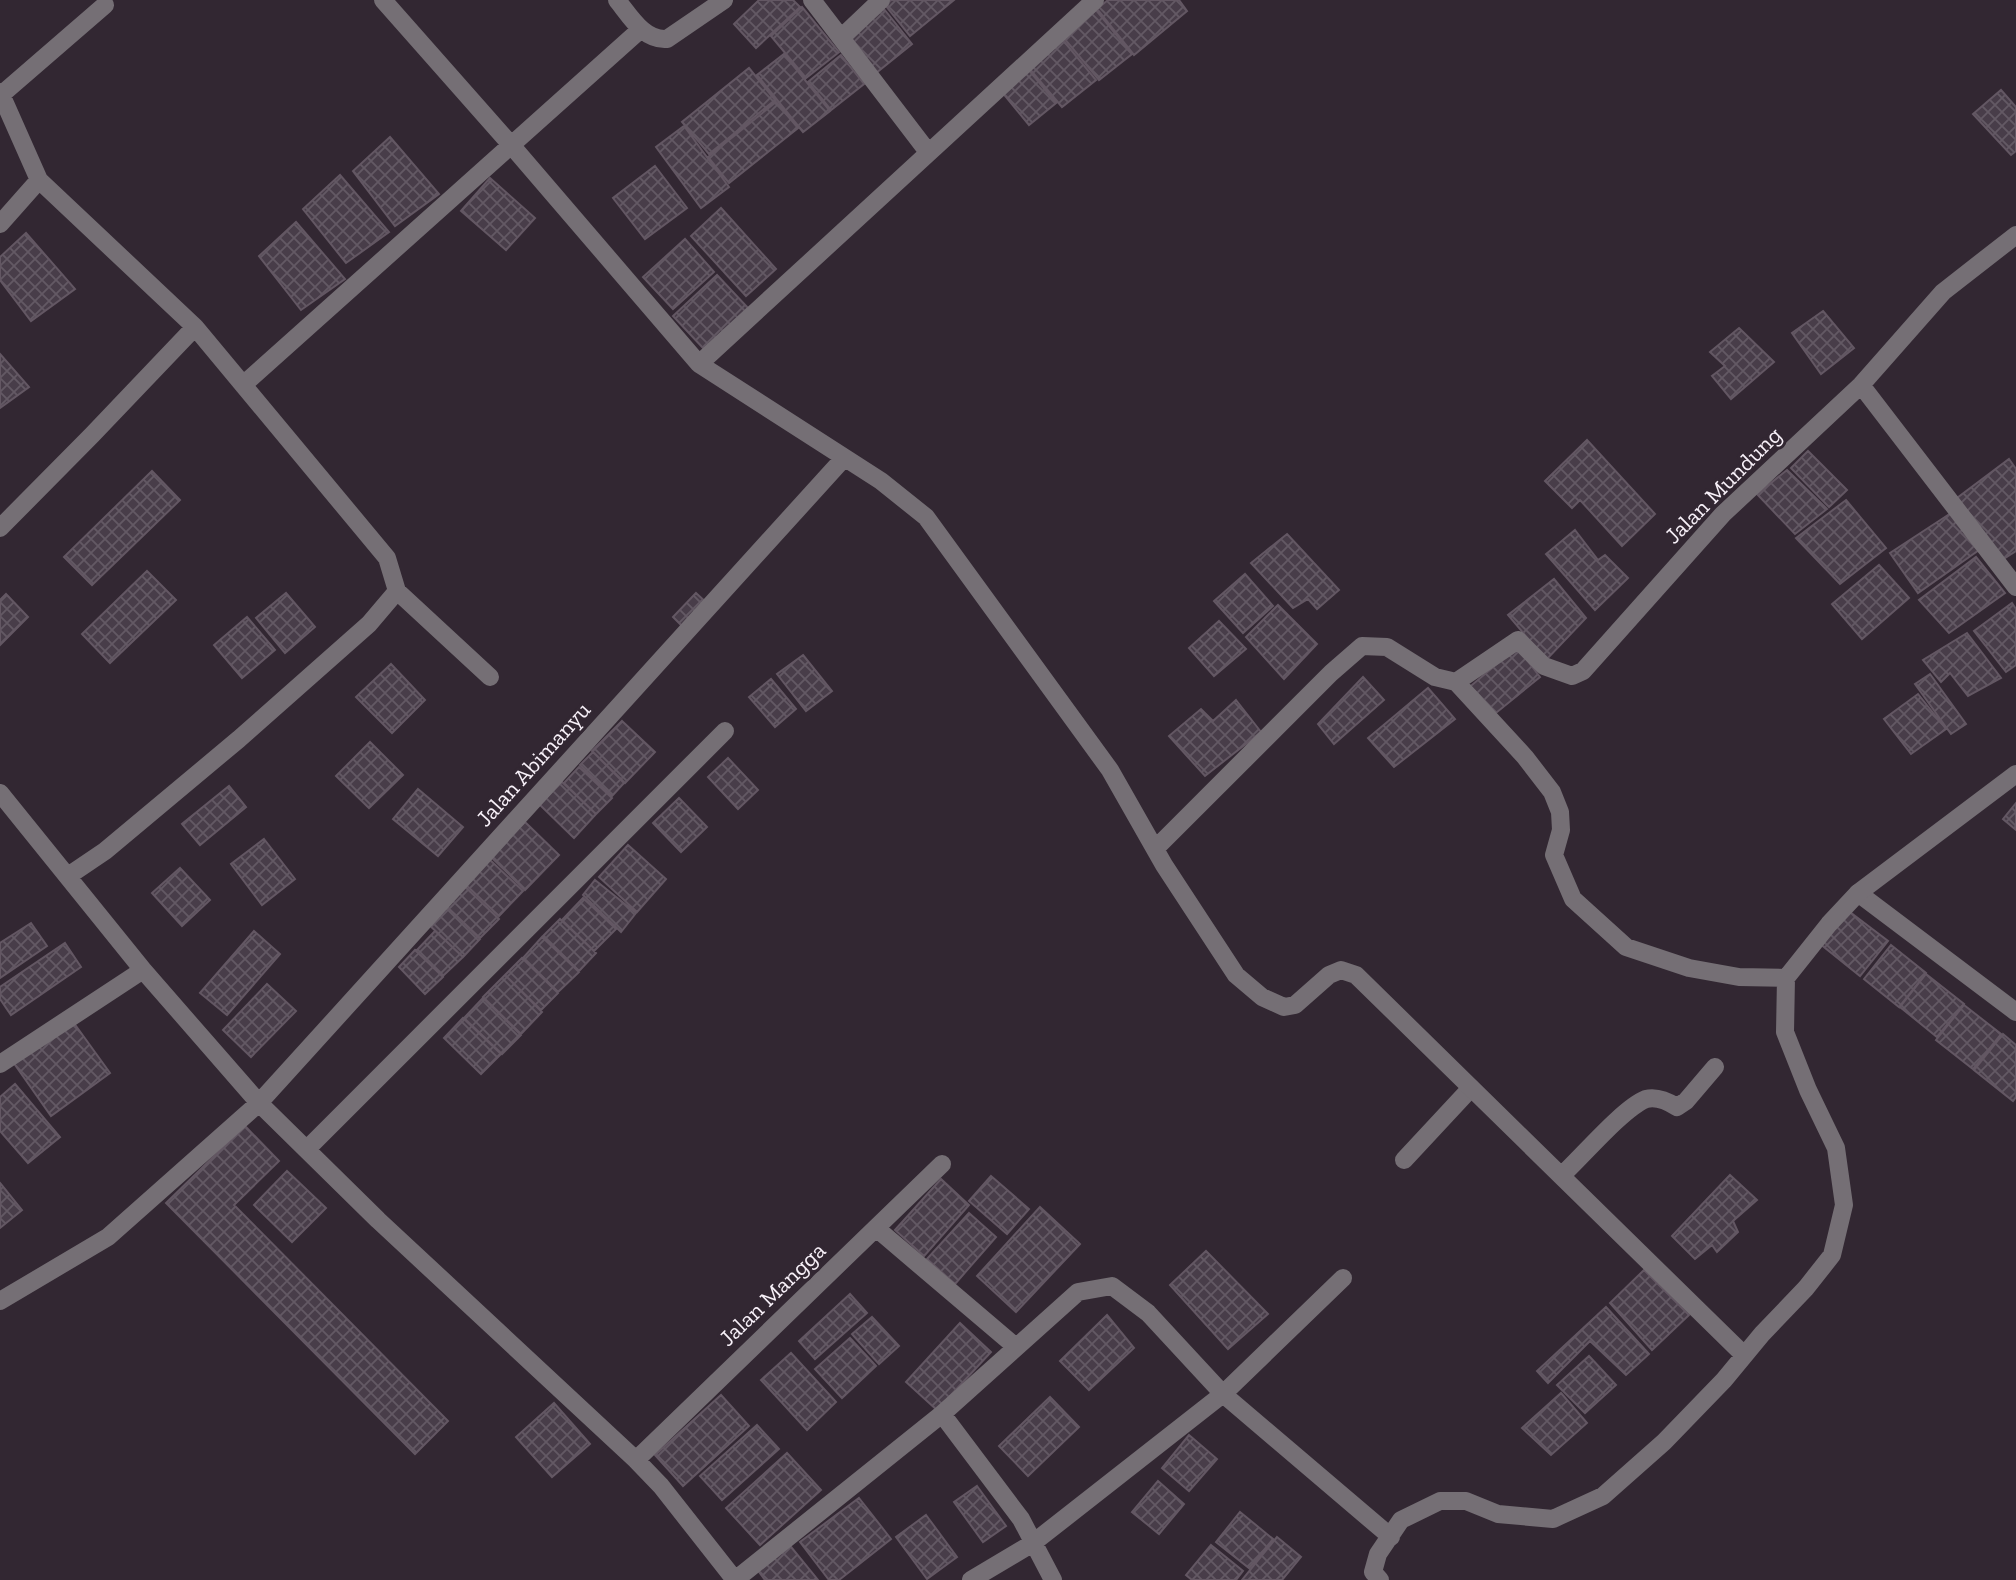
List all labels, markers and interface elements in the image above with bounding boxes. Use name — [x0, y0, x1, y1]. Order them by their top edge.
street label: Jalan Mundung — [1659, 420, 1788, 549]
street label: Jalan Abimanyu — [470, 696, 596, 832]
street label: Jalan Mangga — [713, 1236, 831, 1352]

